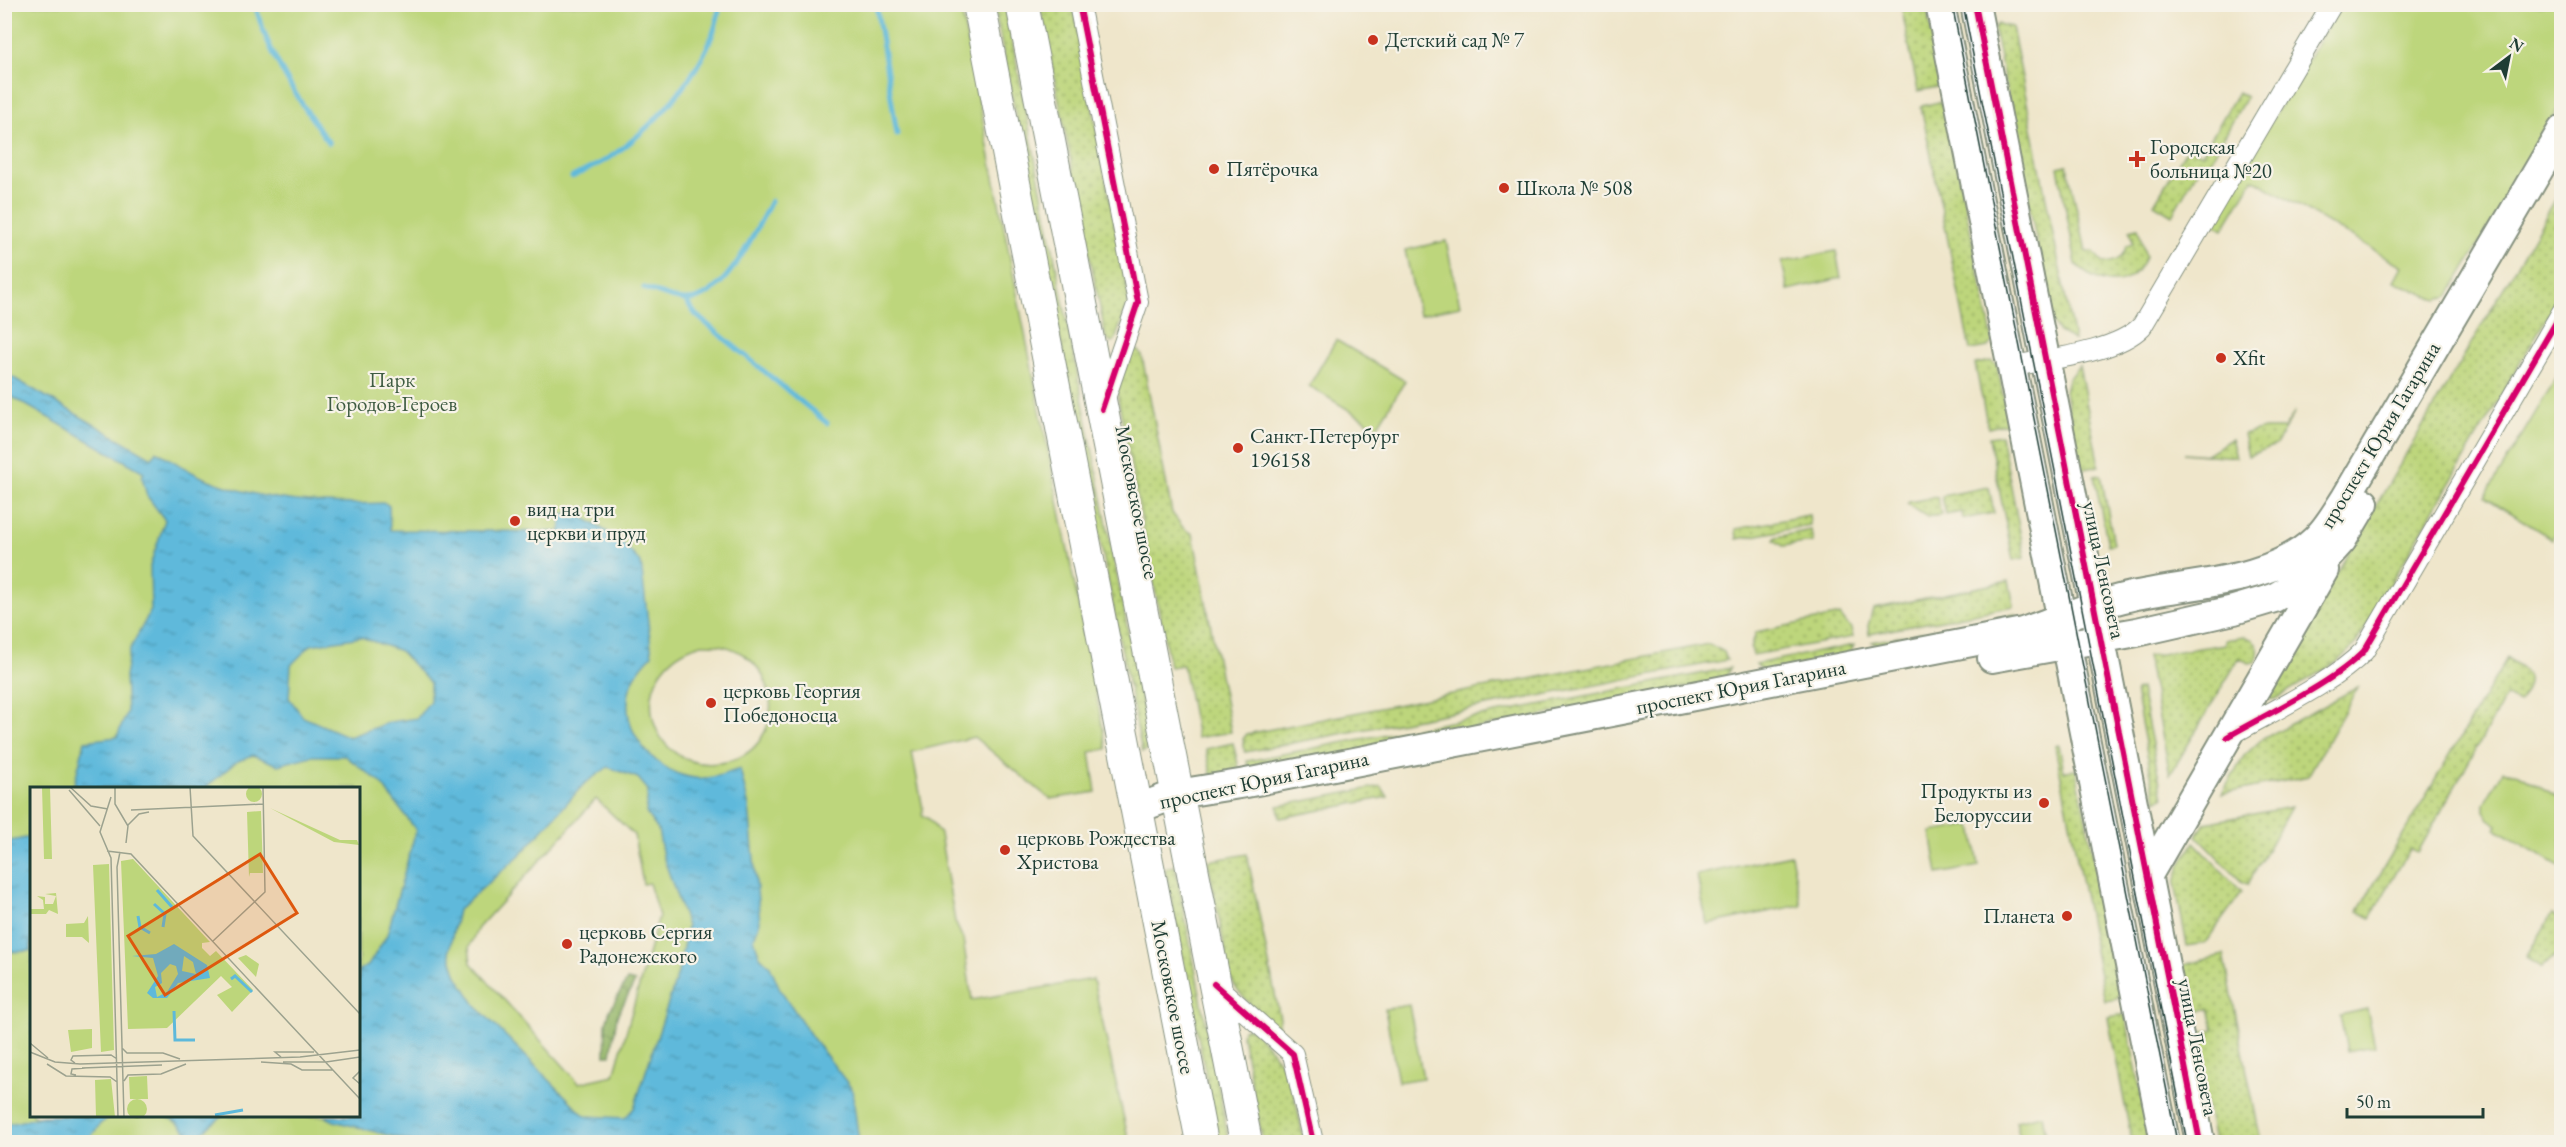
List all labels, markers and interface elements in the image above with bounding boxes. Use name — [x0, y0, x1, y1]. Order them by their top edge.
place label: Детский сад № 7 — [1385, 26, 1525, 53]
north arrow — [2479, 27, 2539, 87]
text: N — [2506, 32, 2528, 57]
marker: Детский сад № 7 — [1366, 33, 1380, 47]
place label: Городская больница №20 — [2150, 133, 2272, 184]
marker: Городская больница №20 — [2128, 150, 2146, 168]
place label: Пятёрочка — [1226, 155, 1319, 182]
marker: Пятёрочка — [1207, 162, 1221, 176]
place label: Школа № 508 — [1516, 174, 1633, 201]
marker: Школа № 508 — [1497, 181, 1511, 195]
street label: проспект Юрия Гагарина — [2313, 336, 2446, 533]
place label: Xfit — [2232, 344, 2266, 371]
marker: Xfit — [2214, 351, 2228, 365]
park label: Парк Городов-Героев — [327, 366, 457, 417]
place label: Санкт-Петербург 196158 — [1250, 422, 1399, 473]
street label: Московское шоссе — [1109, 423, 1166, 581]
marker: Санкт-Петербург 196158 — [1231, 441, 1245, 455]
place label: вид на три церкви и пруд — [527, 495, 646, 546]
street label: улица Ленсовета — [2077, 499, 2132, 642]
marker: вид на три церкви и пруд — [508, 514, 522, 528]
street label: проспект Юрия Гагарина — [1634, 653, 1849, 720]
place label: церковь Георгия Победоносца — [723, 677, 861, 728]
marker: церковь Георгия Победоносца — [704, 696, 718, 710]
street label: проспект Юрия Гагарина — [1157, 744, 1371, 815]
place label: Продукты из Белоруссии — [1920, 777, 2032, 828]
inset map — [30, 787, 360, 1117]
marker: Продукты из Белоруссии — [2037, 796, 2051, 810]
place label: церковь Рождества Христова — [1016, 824, 1176, 875]
marker: церковь Рождества Христова — [998, 843, 1012, 857]
place label: Планета — [1983, 902, 2056, 929]
marker: Планета — [2060, 909, 2074, 923]
place label: церковь Сергия Радонежского — [579, 918, 712, 969]
street label: Московское шоссе — [1145, 918, 1202, 1076]
marker: церковь Сергия Радонежского — [560, 937, 574, 951]
street label: улица Ленсовета — [2172, 976, 2225, 1119]
scale bar — [2347, 1081, 2484, 1119]
text: 50 m — [2356, 1090, 2391, 1113]

